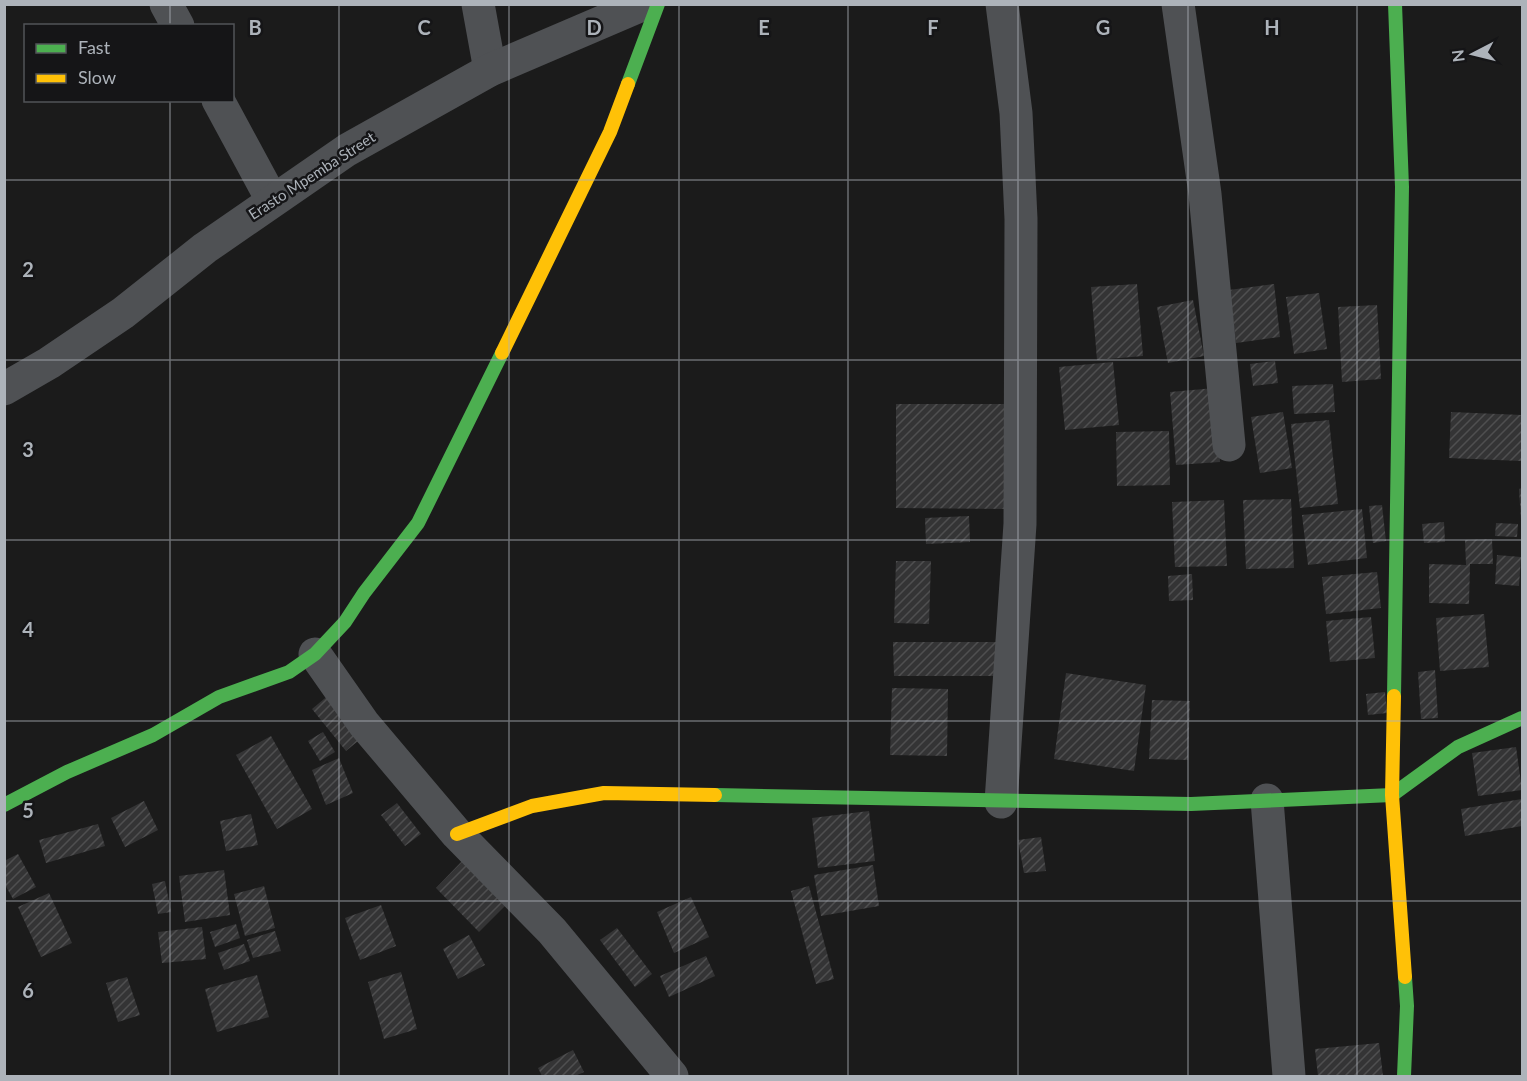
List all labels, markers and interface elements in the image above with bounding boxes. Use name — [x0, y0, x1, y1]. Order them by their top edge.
text: B — [248, 15, 262, 39]
text: C — [417, 15, 431, 39]
text: D — [586, 15, 602, 39]
text: E — [758, 15, 770, 39]
text: F — [927, 15, 939, 39]
text: G — [1096, 15, 1110, 39]
text: H — [1264, 15, 1280, 39]
legend — [24, 24, 234, 102]
north arrow — [1443, 24, 1503, 84]
text: Fast — [78, 36, 111, 58]
text: N — [1447, 49, 1468, 63]
text: Slow — [78, 66, 116, 88]
street label: Erasto Mpemba Street — [245, 127, 379, 223]
text: 2 — [22, 257, 34, 281]
text: 3 — [22, 437, 34, 461]
text: 4 — [22, 617, 34, 641]
text: 5 — [22, 798, 34, 822]
text: 6 — [22, 978, 34, 1002]

